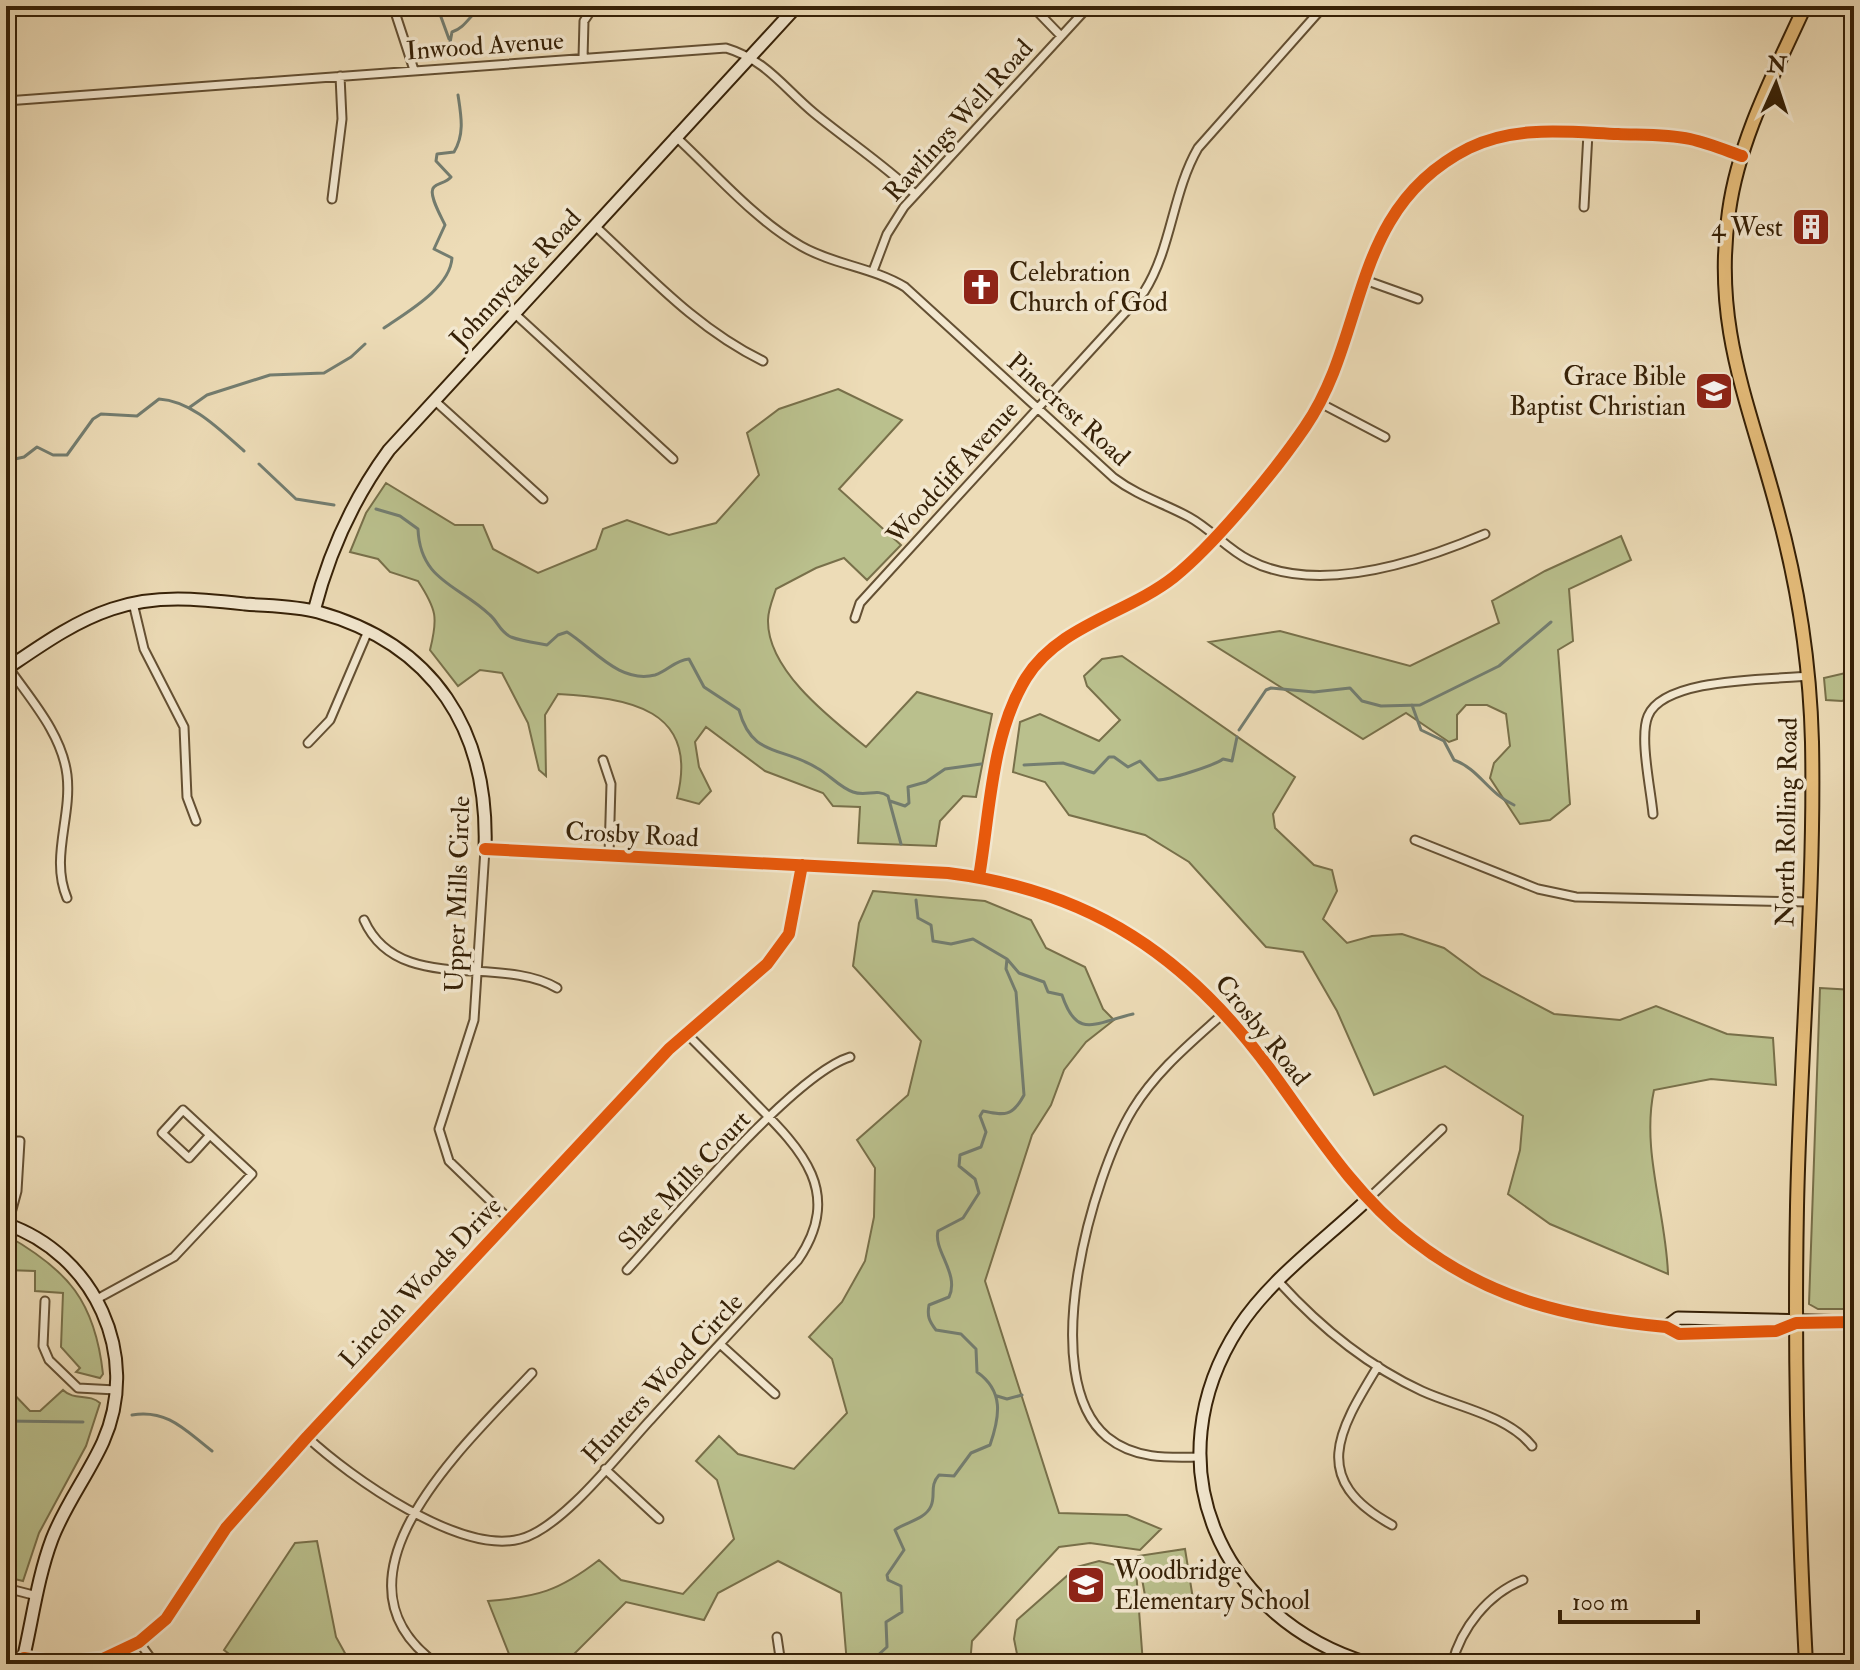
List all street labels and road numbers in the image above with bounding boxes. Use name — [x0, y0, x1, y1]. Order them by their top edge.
street label: Inwood Avenue — [405, 25, 565, 67]
street label: Rawlings Well Road — [878, 33, 1040, 208]
street label: Johnnycake Road — [443, 203, 588, 355]
street label: Pinecrest Road — [1000, 346, 1137, 473]
street label: Woodcliff Avenue — [879, 394, 1025, 552]
street label: North Rolling Road — [1769, 717, 1805, 927]
street label: Upper Mills Circle — [439, 795, 478, 993]
street label: Crosby Road — [564, 816, 700, 854]
street label: Crosby Road — [1208, 969, 1317, 1093]
street label: Slate Mills Court — [612, 1104, 758, 1257]
street label: Lincoln Woods Drive — [333, 1190, 509, 1375]
street label: Hunters Wood Circle — [575, 1287, 750, 1471]

